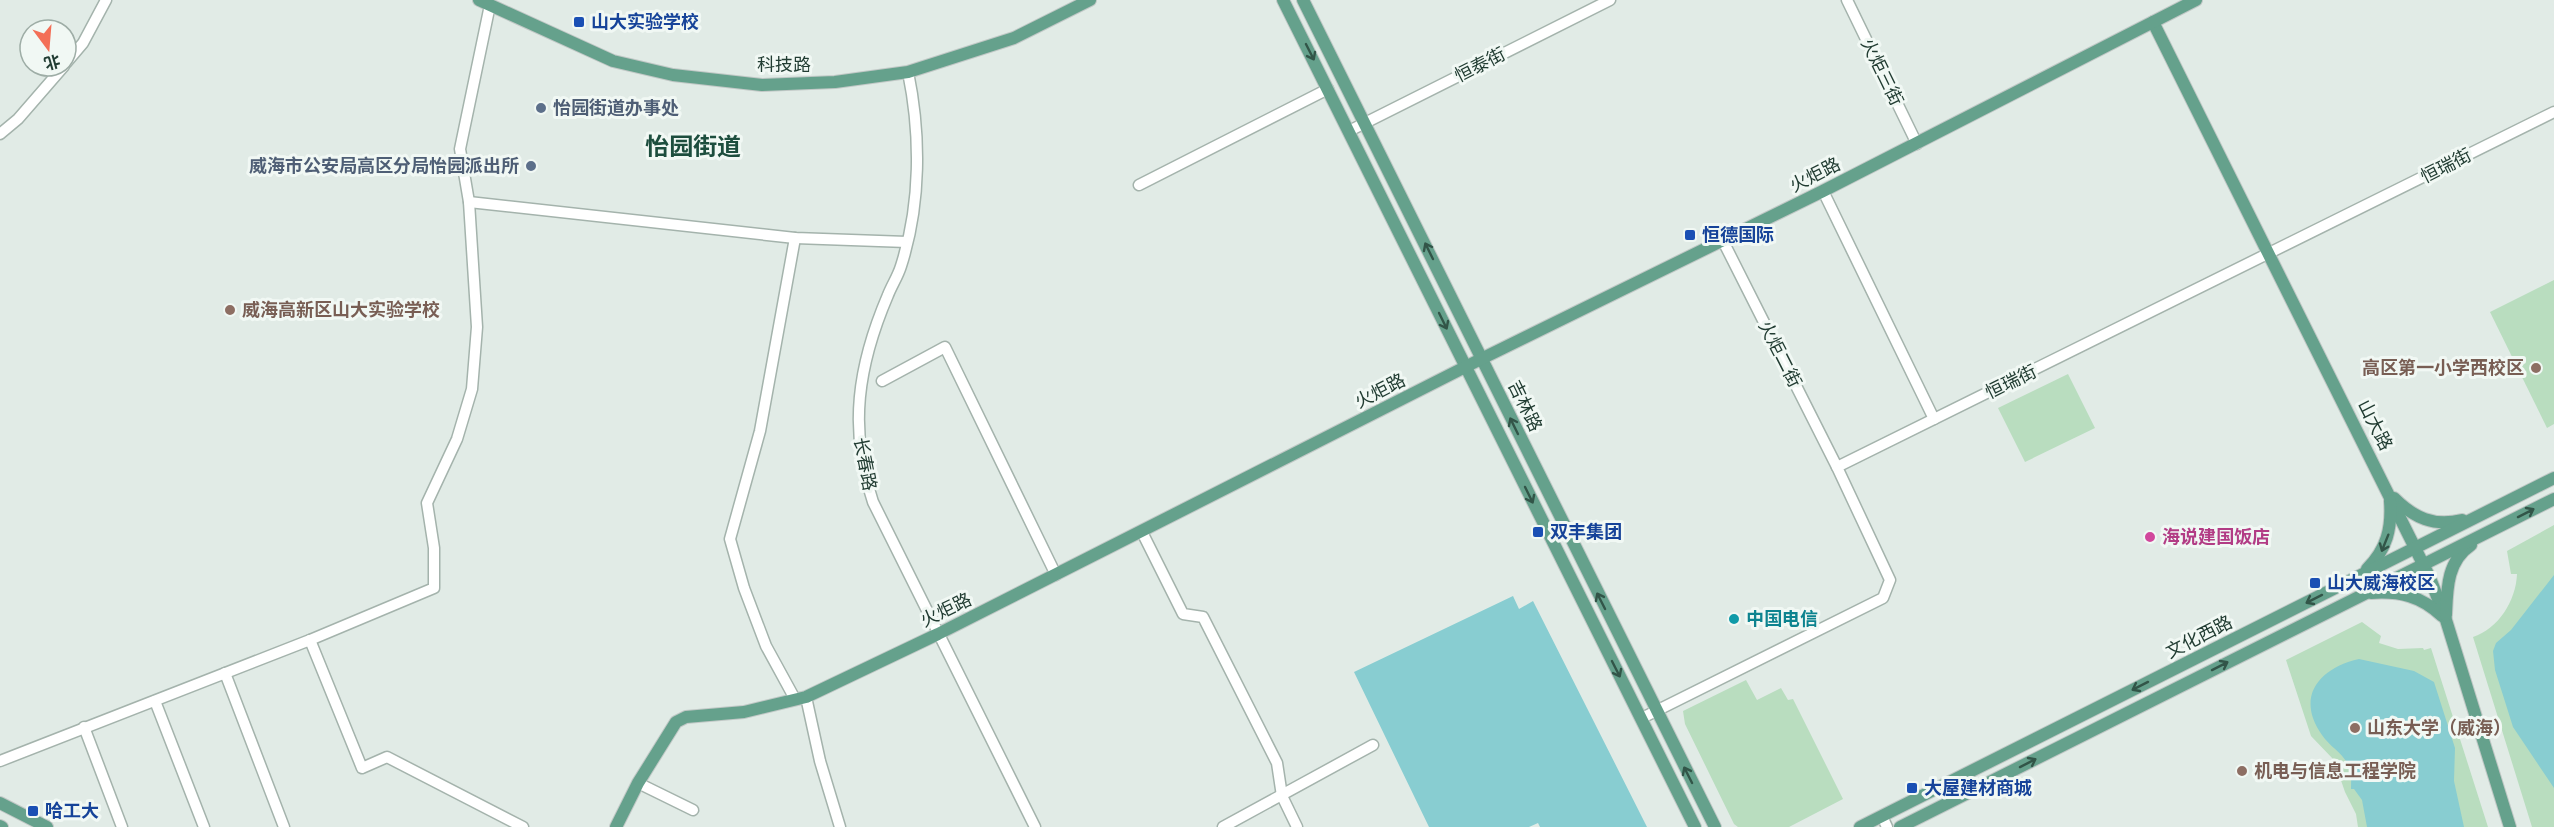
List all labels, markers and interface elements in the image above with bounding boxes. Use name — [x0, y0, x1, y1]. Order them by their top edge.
place label: 山大实验学校 — [591, 12, 699, 32]
marker: 山大实验学校 — [572, 15, 586, 29]
north arrow — [18, 18, 78, 78]
street label: 火炬三街 — [1857, 35, 1907, 109]
one-way arrow — [1304, 43, 1316, 61]
street label: 恒泰街 — [1451, 44, 1509, 86]
text: 北 — [42, 52, 62, 72]
street label: 科技路 — [757, 55, 811, 75]
place label: 怡园街道办事处 — [553, 98, 679, 118]
marker: 怡园街道办事处 — [534, 101, 548, 115]
district label: 怡园街道 — [645, 134, 741, 160]
street label: 恒瑞街 — [2417, 145, 2475, 187]
street label: 火炬路 — [1786, 154, 1844, 196]
place label: 威海市公安局高区分局怡园派出所 — [249, 156, 519, 176]
marker: 威海市公安局高区分局怡园派出所 — [524, 159, 538, 173]
place label: 恒德国际 — [1702, 225, 1774, 245]
marker: 恒德国际 — [1683, 228, 1697, 242]
one-way arrow — [1422, 242, 1434, 260]
place label: 威海高新区山大实验学校 — [242, 300, 440, 320]
marker: 威海高新区山大实验学校 — [223, 303, 237, 317]
one-way arrow — [1437, 312, 1449, 329]
street label: 火炬二街 — [1755, 317, 1805, 391]
place label: 高区第一小学西校区 — [2362, 358, 2524, 378]
street label: 恒瑞街 — [1982, 361, 2040, 403]
marker: 高区第一小学西校区 — [2529, 361, 2543, 375]
street label: 火炬路 — [1351, 370, 1409, 412]
street label: 吉林路 — [1504, 377, 1546, 435]
street label: 山大路 — [2354, 396, 2396, 454]
one-way arrow — [1508, 417, 1520, 435]
street label: 长春路 — [850, 436, 880, 492]
one-way arrow — [1524, 485, 1536, 503]
one-way arrow — [2517, 506, 2535, 518]
place label: 双丰集团 — [1550, 522, 1622, 542]
marker: 双丰集团 — [1531, 525, 1545, 539]
place label: 海说建国饭店 — [2162, 527, 2270, 547]
marker: 海说建国饭店 — [2143, 530, 2157, 544]
one-way arrow — [2379, 533, 2390, 552]
place label: 山大威海校区 — [2327, 573, 2435, 593]
marker: 山大威海校区 — [2308, 576, 2322, 590]
street label: 火炬路 — [917, 589, 975, 631]
one-way arrow — [1595, 592, 1606, 610]
one-way arrow — [2306, 593, 2323, 605]
place label: 中国电信 — [1746, 609, 1818, 629]
marker: 中国电信 — [1727, 612, 1741, 626]
street label: 文化西路 — [2162, 612, 2236, 662]
one-way arrow — [1611, 660, 1623, 678]
one-way arrow — [2211, 660, 2229, 671]
one-way arrow — [2131, 681, 2149, 693]
place label: 山东大学（威海） — [2367, 718, 2511, 738]
marker: 山东大学（威海） — [2348, 721, 2362, 735]
one-way arrow — [2018, 757, 2036, 769]
place label: 机电与信息工程学院 — [2254, 761, 2416, 781]
marker: 机电与信息工程学院 — [2235, 764, 2249, 778]
one-way arrow — [1682, 766, 1694, 784]
place label: 大屋建材商城 — [1924, 778, 2032, 798]
marker: 大屋建材商城 — [1905, 781, 1919, 795]
place label: 哈工大 — [45, 801, 99, 821]
marker: 哈工大 — [26, 804, 40, 818]

